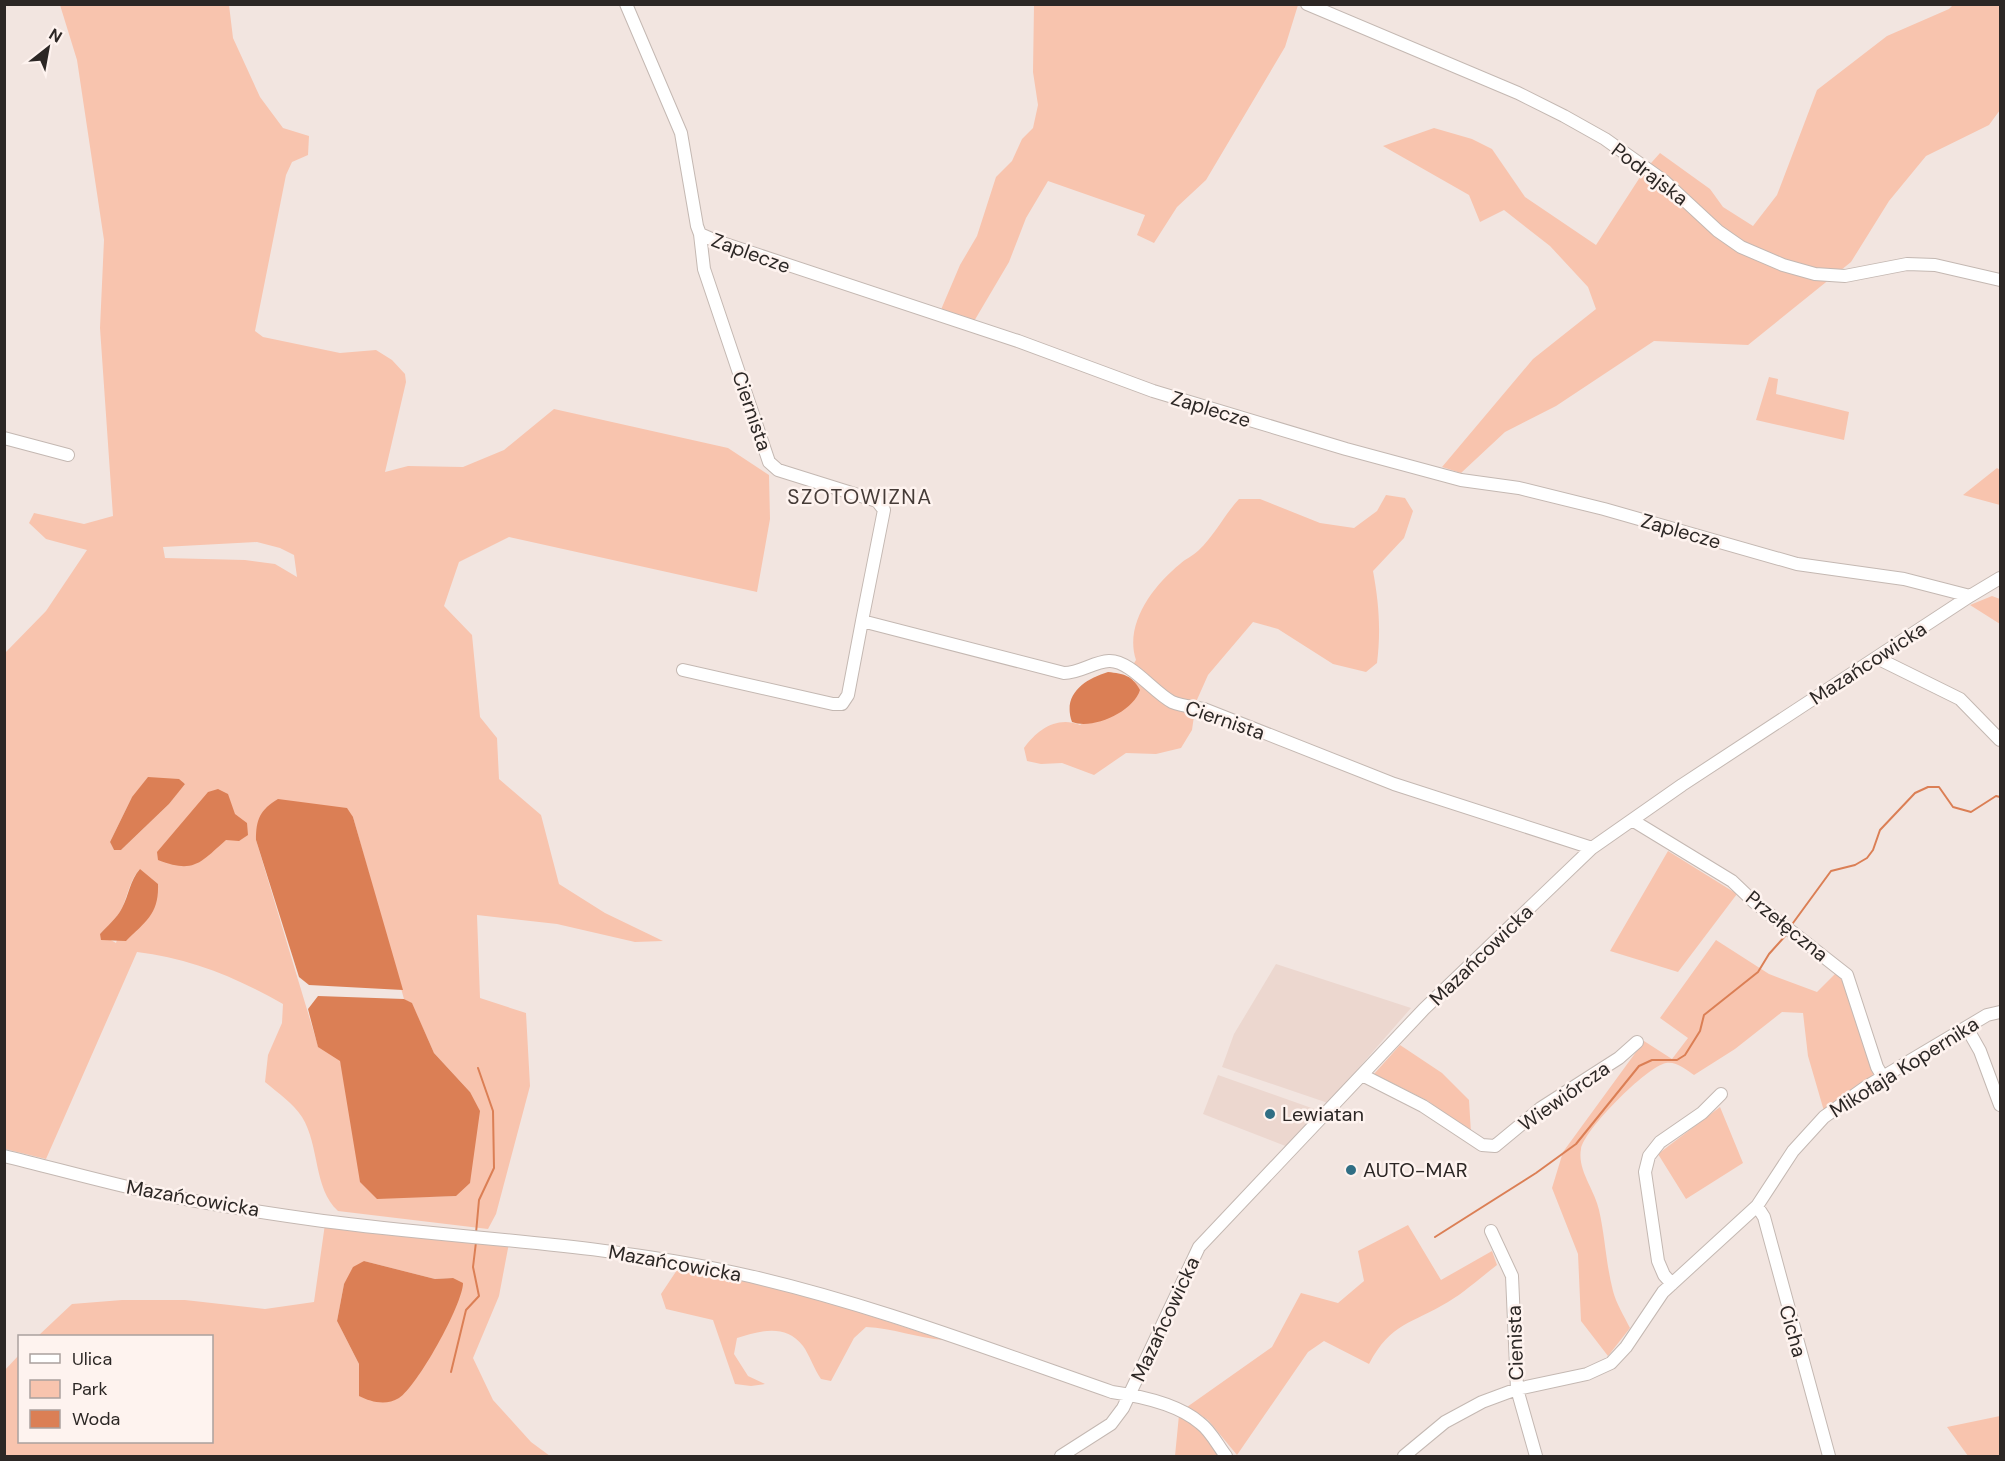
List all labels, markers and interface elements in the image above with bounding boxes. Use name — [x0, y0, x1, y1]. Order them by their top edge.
north arrow — [18, 18, 78, 78]
text: N — [45, 24, 66, 48]
street label: Podrajska — [1606, 137, 1694, 211]
street label: Zaplecze — [708, 227, 794, 279]
street label: Ciernista — [726, 368, 778, 454]
street label: Zaplecze — [1168, 385, 1254, 433]
district label: SZOTOWIZNA — [787, 483, 933, 511]
street label: Zaplecze — [1638, 507, 1724, 555]
street label: Mazańcowicka — [1805, 615, 1931, 711]
street label: Ciernista — [1182, 694, 1268, 746]
street label: Przełęczna — [1740, 885, 1834, 967]
street label: Mazańcowicka — [1424, 899, 1538, 1011]
street label: Mikołaja Kopernika — [1825, 1011, 1983, 1123]
street label: Wiewiórcza — [1513, 1055, 1615, 1137]
place label: Lewiatan — [1282, 1101, 1364, 1127]
marker: Lewiatan — [1263, 1107, 1277, 1121]
place label: AUTO-MAR — [1363, 1157, 1468, 1183]
marker: AUTO-MAR — [1344, 1163, 1358, 1177]
street label: Mazańcowicka — [124, 1174, 262, 1222]
street label: Mazańcowicka — [606, 1239, 744, 1287]
street label: Mazańcowicka — [1125, 1253, 1205, 1385]
street label: Cicha — [1773, 1302, 1813, 1360]
street label: Cienista — [1501, 1305, 1529, 1381]
legend — [18, 1335, 213, 1443]
text: Ulica — [72, 1347, 112, 1371]
text: Park — [72, 1377, 108, 1401]
text: Woda — [72, 1407, 120, 1431]

